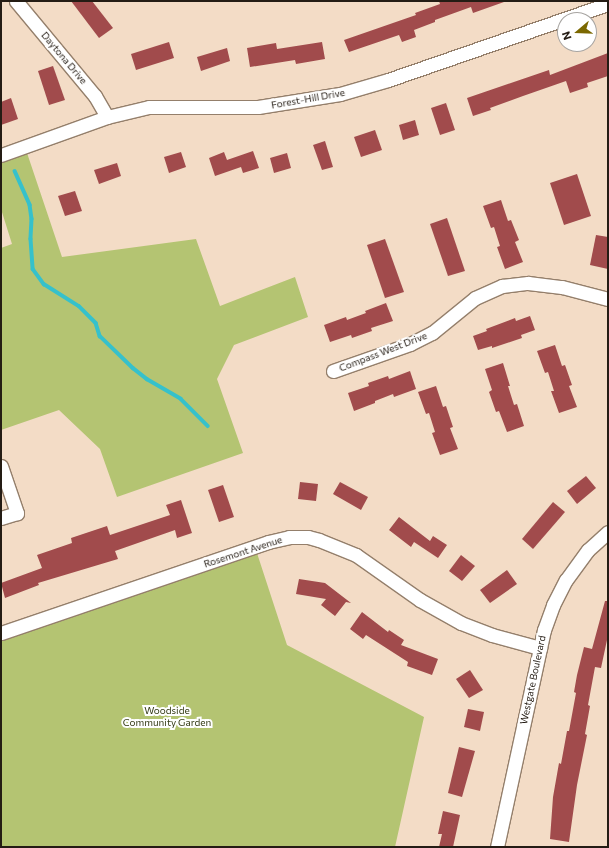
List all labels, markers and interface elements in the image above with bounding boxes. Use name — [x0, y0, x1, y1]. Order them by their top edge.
north arrow — [557, 12, 597, 52]
street label: Daytona Drive — [39, 29, 89, 87]
text: N — [559, 30, 574, 42]
street label: Forest-Hill Drive — [270, 87, 346, 111]
street label: Compass West Drive — [337, 330, 429, 374]
street label: Rosemont Avenue — [202, 534, 284, 570]
street label: Westgate Boulevard — [518, 634, 548, 726]
park label: Woodside Community Garden — [123, 704, 211, 728]

